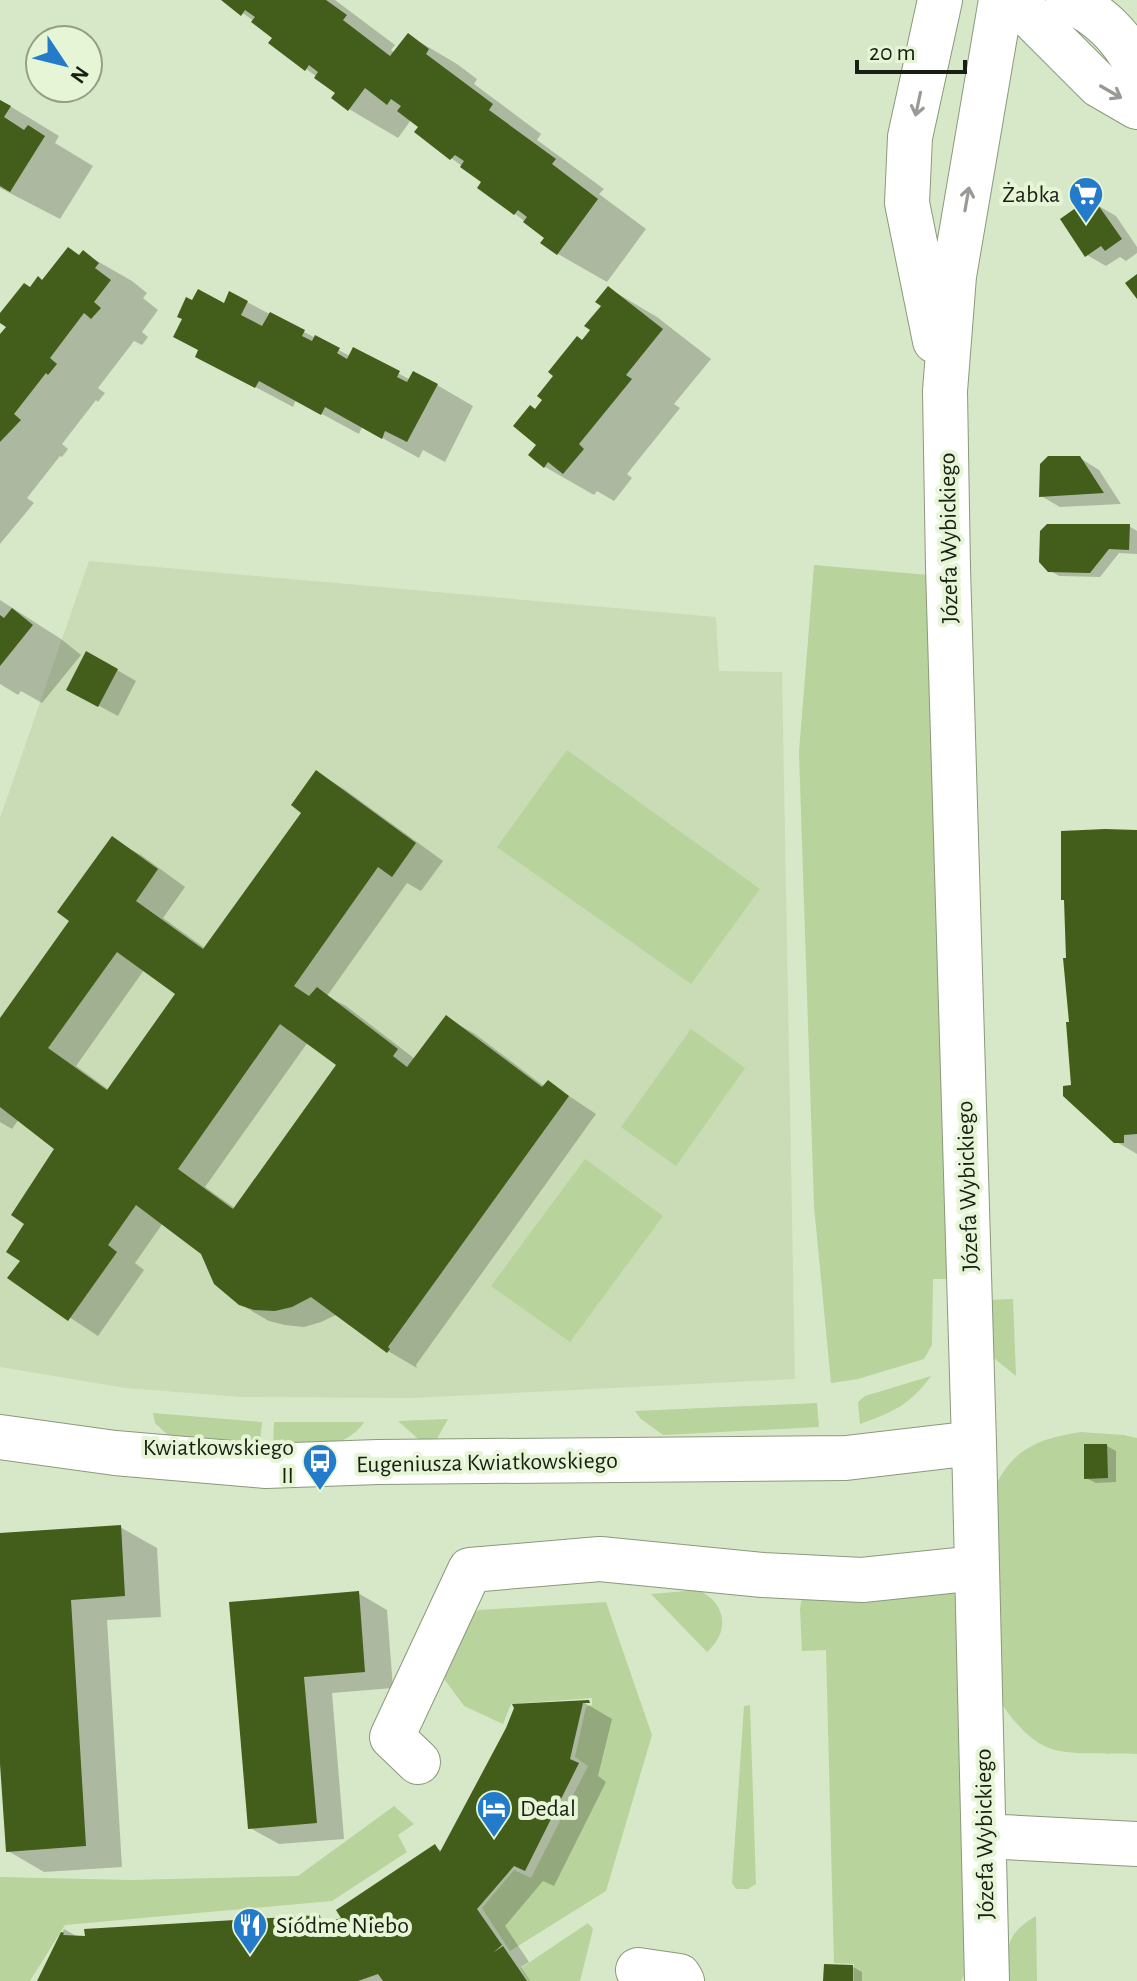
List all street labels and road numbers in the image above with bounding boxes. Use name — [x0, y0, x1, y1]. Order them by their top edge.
street label: Józefa Wybickiego — [936, 452, 962, 623]
street label: Józefa Wybickiego — [953, 1100, 983, 1272]
street label: Eugeniusza Kwiatkowskiego — [356, 1449, 618, 1477]
street label: Józefa Wybickiego — [972, 1748, 998, 1919]

